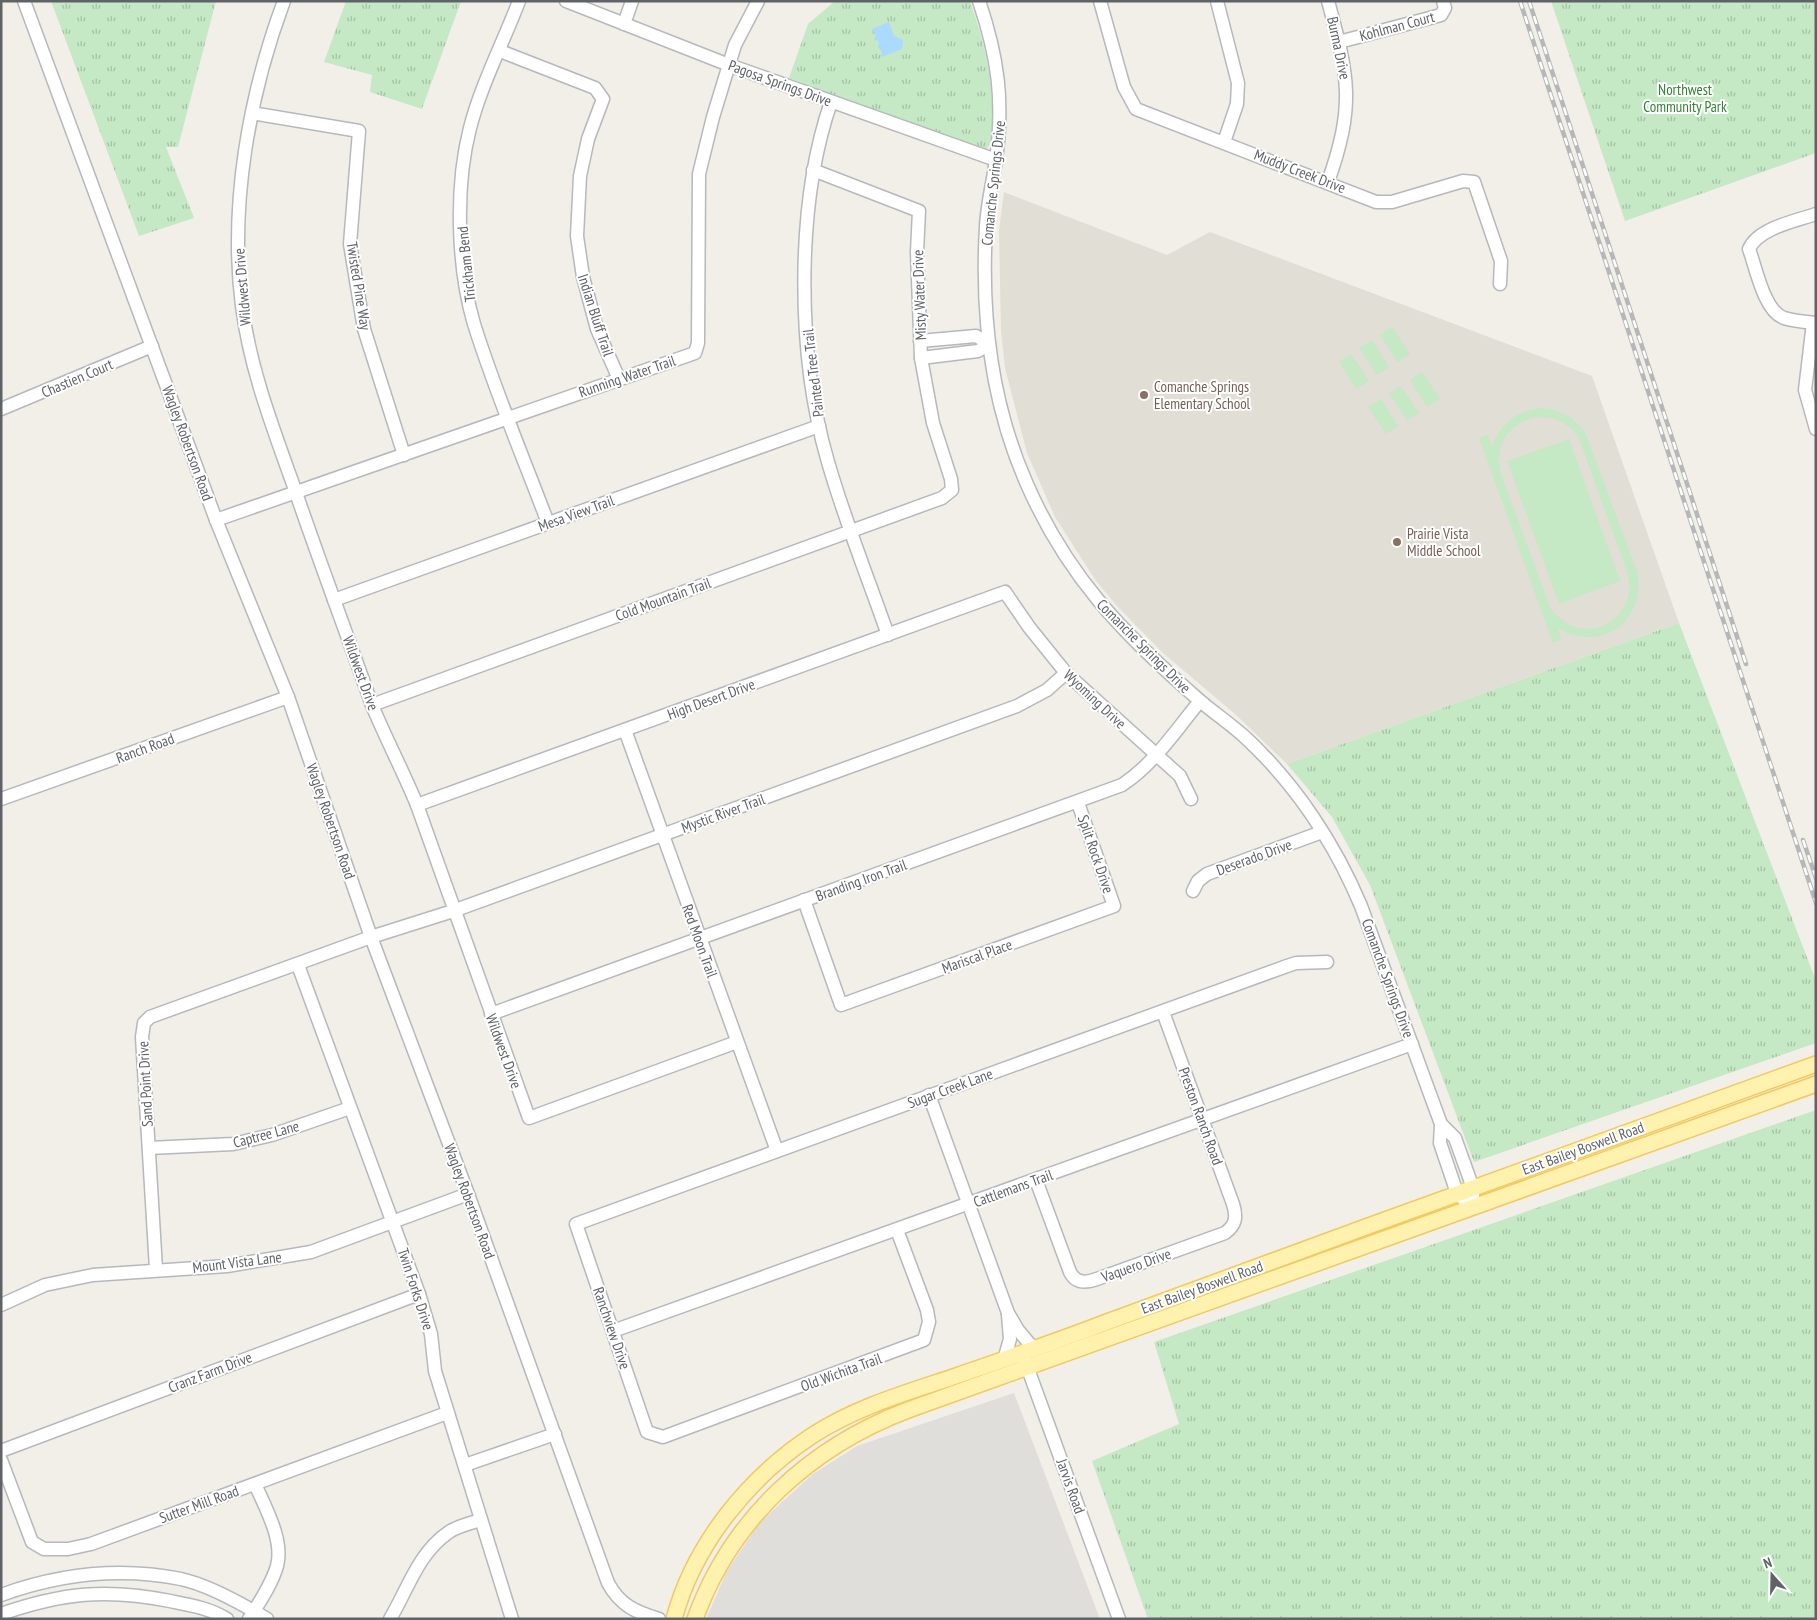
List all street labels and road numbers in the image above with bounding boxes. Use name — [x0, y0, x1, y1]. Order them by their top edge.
street label: Kohlman Court — [1357, 7, 1437, 45]
street label: Burma Drive — [1323, 15, 1355, 81]
street label: Pagosa Springs Drive — [726, 56, 834, 110]
street label: Comanche Springs Drive — [977, 120, 1009, 246]
street label: Muddy Creek Drive — [1252, 145, 1348, 197]
street label: Trickham Bend — [453, 225, 479, 303]
street label: Twisted Pine Way — [343, 240, 375, 332]
street label: Wildwest Drive — [229, 247, 255, 327]
street label: Misty Water Drive — [908, 250, 930, 340]
street label: Indian Bluff Trail — [574, 271, 618, 359]
street label: Painted Tree Trail — [798, 327, 828, 418]
street label: Running Water Trail — [576, 350, 678, 401]
street label: Chastien Court — [38, 354, 116, 402]
street label: Wagley Robertson Road — [158, 383, 218, 503]
street label: Mesa View Trail — [535, 490, 617, 536]
street label: Cold Mountain Trail — [613, 573, 714, 625]
street label: Comanche Springs Drive — [1093, 595, 1195, 697]
street label: Wildwest Drive — [339, 633, 383, 713]
street label: Wyoming Drive — [1060, 665, 1130, 733]
street label: High Desert Drive — [665, 674, 757, 724]
street label: Ranch Road — [113, 729, 177, 767]
street label: Wagley Robertson Road — [302, 761, 360, 881]
street label: Mystic River Trail — [679, 789, 768, 837]
street label: Split Rock Drive — [1074, 812, 1118, 896]
street label: Deserado Drive — [1214, 835, 1294, 879]
street label: Branding Iron Trail — [813, 855, 910, 905]
street label: Red Moon Trail — [678, 902, 722, 981]
street label: Comanche Springs Drive — [1358, 916, 1418, 1040]
street label: Mariscal Place — [939, 934, 1015, 978]
street label: Wildwest Drive — [482, 1011, 526, 1091]
street label: Sand Point Drive — [133, 1041, 157, 1127]
street label: Sugar Creek Lane — [905, 1064, 995, 1112]
street label: Preston Ranch Road — [1175, 1065, 1227, 1167]
street label: Captree Lane — [231, 1116, 301, 1152]
street label: East Bailey Boswell Road — [1519, 1117, 1647, 1179]
street label: Wagley Robertson Road — [440, 1141, 500, 1261]
street label: Cattlemans Trail — [971, 1165, 1056, 1211]
street label: Vaquero Drive — [1098, 1244, 1173, 1287]
street label: Twin Forks Drive — [394, 1246, 438, 1332]
street label: Mount Vista Lane — [191, 1247, 283, 1277]
street label: East Bailey Boswell Road — [1138, 1256, 1266, 1318]
street label: Ranchview Drive — [589, 1284, 635, 1372]
street label: Cranz Farm Drive — [165, 1347, 255, 1397]
street label: Old Wichita Trail — [798, 1348, 885, 1395]
street label: Jarvis Road — [1052, 1455, 1090, 1516]
street label: Sutter Mill Road — [157, 1481, 241, 1527]

